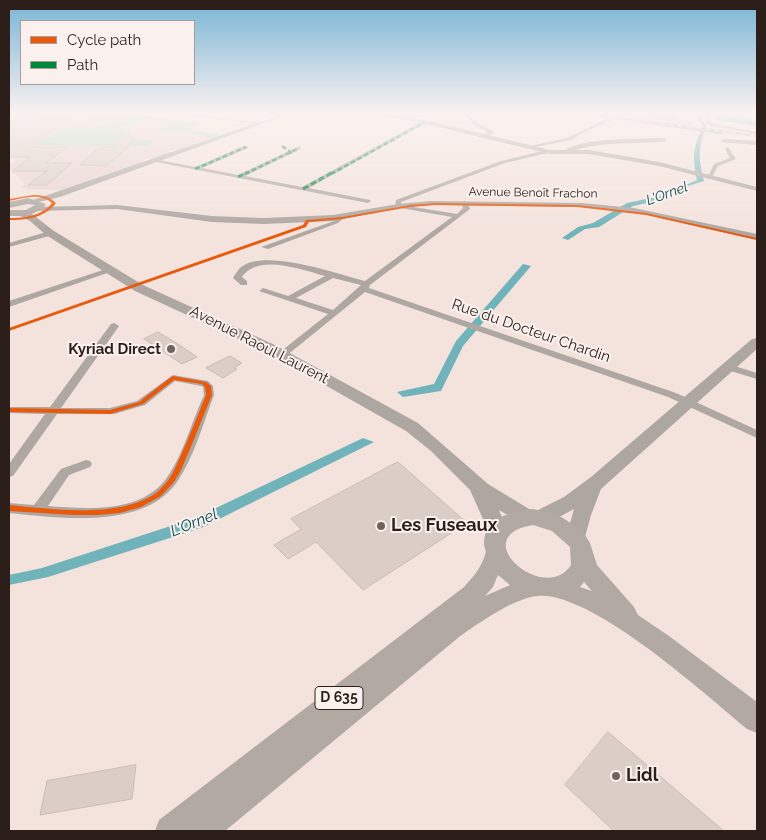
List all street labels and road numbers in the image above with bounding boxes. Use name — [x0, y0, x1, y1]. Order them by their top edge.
street label: Avenue Benoît Frachon — [468, 185, 598, 201]
street label: Rue du Docteur Chardin — [449, 295, 613, 367]
street label: Avenue Raoul Laurent — [187, 302, 331, 388]
road number: D 635 — [315, 686, 363, 710]

